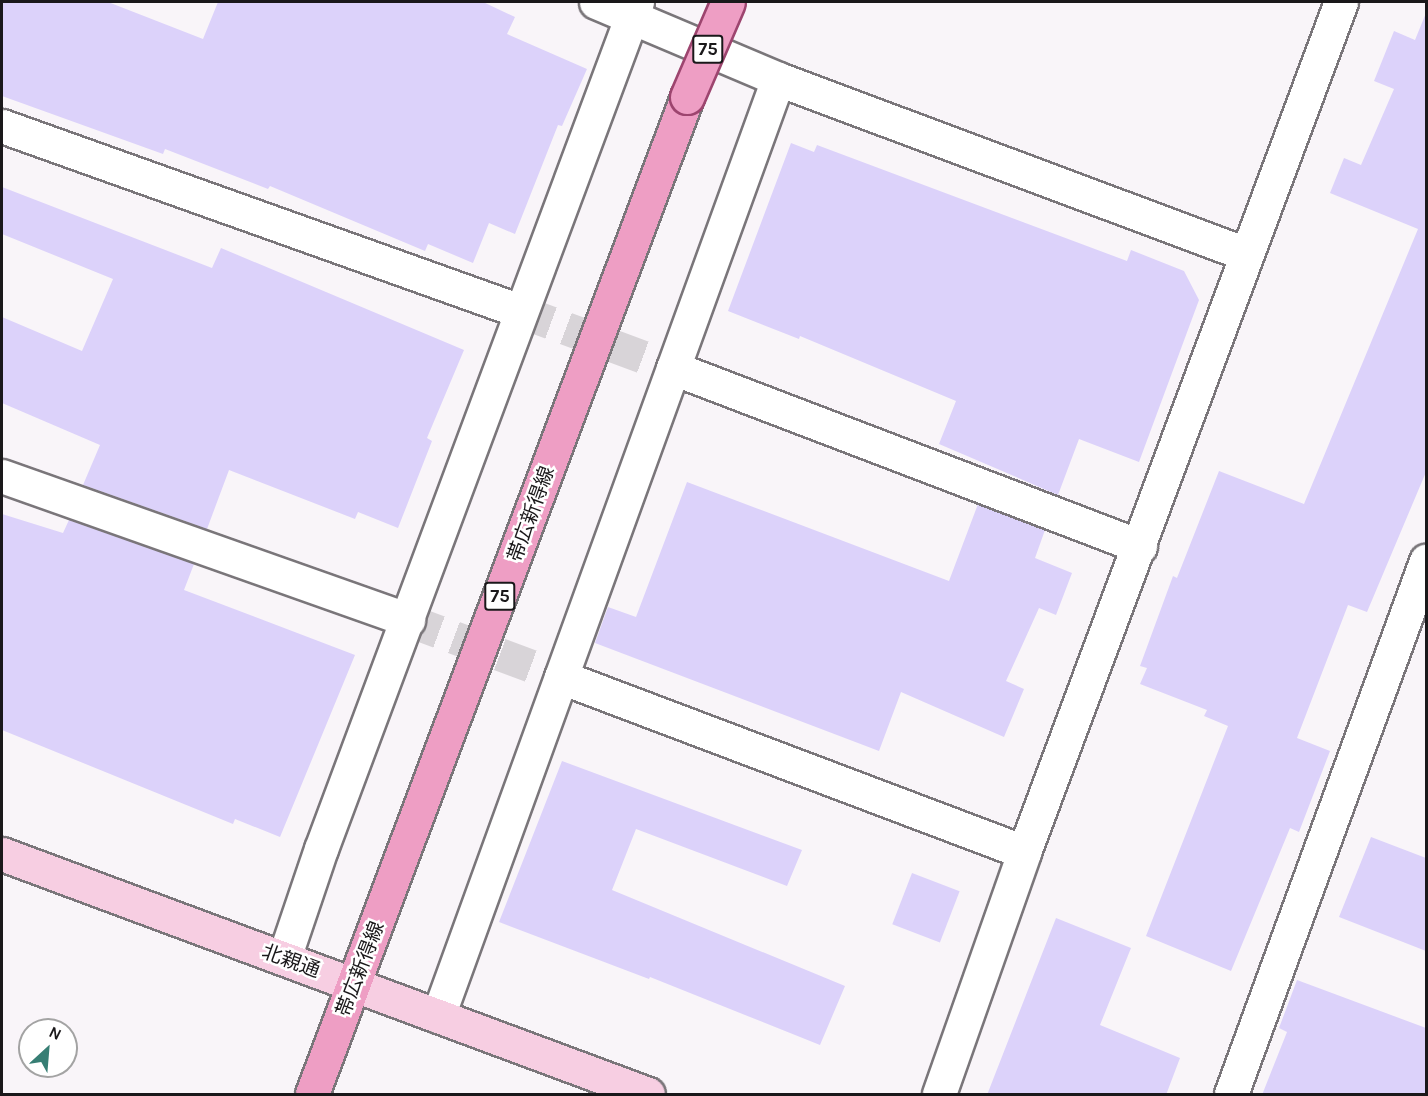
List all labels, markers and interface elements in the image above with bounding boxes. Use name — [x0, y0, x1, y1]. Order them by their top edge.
road number: 75 — [692, 34, 724, 64]
street label: 帯広新得線 — [503, 463, 559, 565]
road number: 75 — [484, 581, 516, 611]
street label: 帯広新得線 — [331, 918, 389, 1020]
street label: 北親通 — [259, 939, 323, 983]
north arrow — [18, 1018, 78, 1078]
text: N — [46, 1022, 65, 1044]

